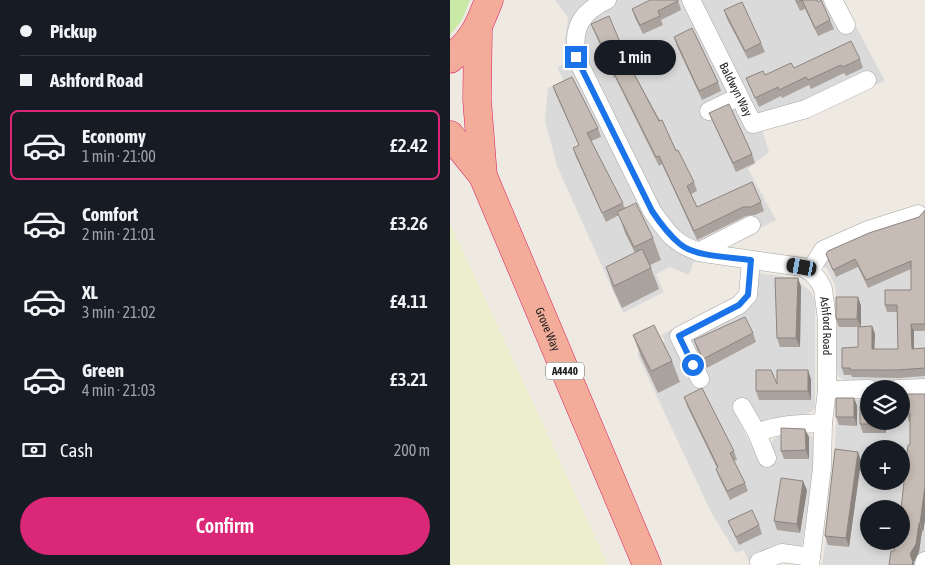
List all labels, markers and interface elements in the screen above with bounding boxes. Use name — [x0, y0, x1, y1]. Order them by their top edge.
text: Pickup — [50, 20, 97, 42]
callout: 1 min — [594, 40, 676, 74]
route end — [565, 46, 587, 68]
text: 1 min — [619, 48, 651, 66]
street label: Baldwyn Way — [716, 60, 755, 119]
text: Ashford Road — [50, 69, 143, 91]
icon: car — [22, 123, 67, 168]
text: Economy — [82, 125, 146, 147]
text: £2.42 — [390, 134, 428, 156]
text: 1 min · 21:00 — [82, 147, 156, 165]
icon: car — [22, 201, 67, 246]
text: Comfort — [82, 203, 138, 225]
text: £3.26 — [390, 212, 428, 234]
text: 2 min · 21:01 — [82, 225, 156, 243]
car — [785, 257, 818, 277]
icon: car — [22, 279, 67, 324]
text: XL — [82, 281, 98, 303]
text: £4.11 — [390, 290, 428, 312]
street label: Ashford Road — [817, 296, 834, 355]
text: 3 min · 21:02 — [82, 303, 156, 321]
street label: Grove Way — [532, 305, 563, 353]
route start — [682, 354, 704, 376]
icon: car — [22, 357, 67, 402]
text: Green — [82, 359, 124, 381]
road number: A4440 — [546, 362, 584, 380]
text: £3.21 — [390, 368, 428, 390]
map controls — [860, 380, 910, 550]
button: layers — [860, 380, 910, 430]
text: 4 min · 21:03 — [82, 381, 156, 399]
icon: cash — [20, 436, 48, 464]
text: Cash — [60, 439, 93, 461]
button: + — [860, 440, 910, 490]
text: 200 m — [394, 441, 430, 459]
button: Confirm — [20, 497, 430, 555]
button: − — [860, 500, 910, 550]

